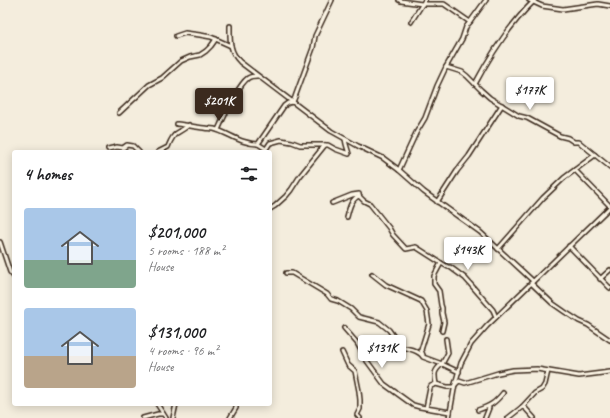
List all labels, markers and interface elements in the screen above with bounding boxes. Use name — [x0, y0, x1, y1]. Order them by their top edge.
pin: $177K — [502, 77, 558, 111]
text: $177K — [515, 82, 545, 98]
pin: $201K — [191, 88, 247, 122]
text: $201K — [204, 93, 234, 109]
icon: filters — [238, 163, 260, 185]
text: 4 homes — [24, 164, 72, 185]
text: $201,000 — [148, 222, 205, 243]
icon: home — [56, 224, 104, 272]
pin: $143K — [440, 237, 496, 271]
text: $143K — [453, 242, 483, 258]
text: 5 rooms · 188 m² — [148, 243, 224, 259]
text: House — [148, 259, 173, 275]
text: $131,000 — [148, 322, 205, 343]
icon: home — [56, 324, 104, 372]
pin: $131K — [354, 335, 410, 369]
text: $131K — [367, 340, 397, 356]
text: 4 rooms · 96 m² — [148, 343, 218, 359]
text: House — [148, 359, 173, 375]

